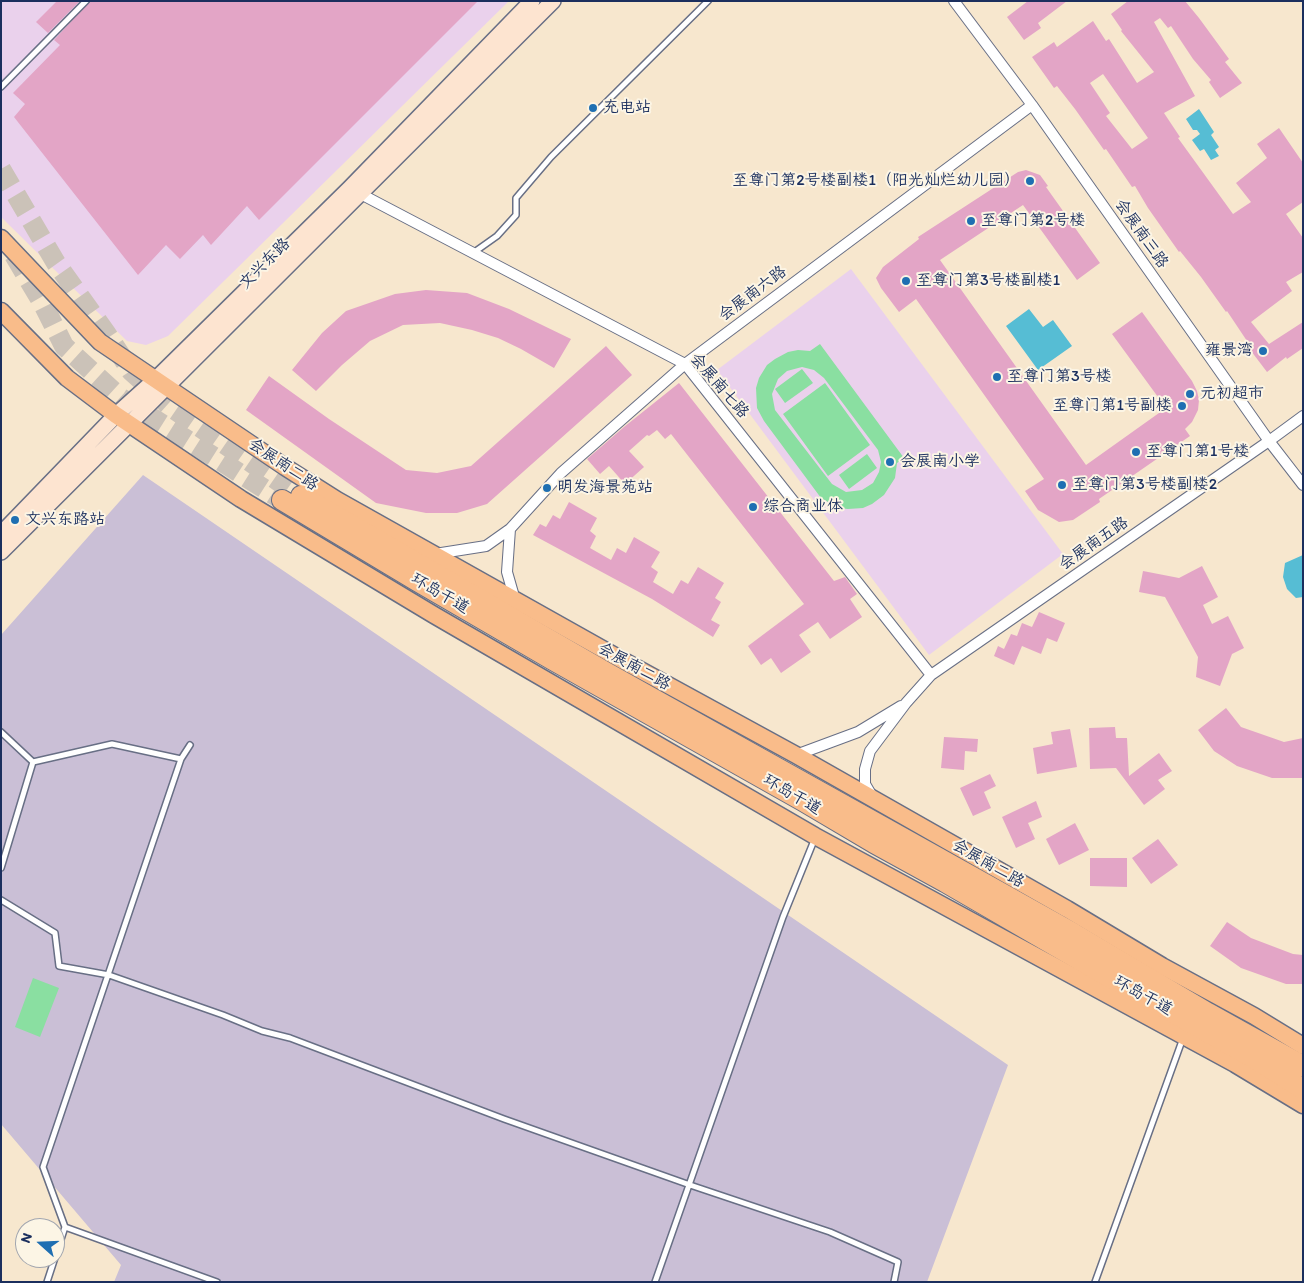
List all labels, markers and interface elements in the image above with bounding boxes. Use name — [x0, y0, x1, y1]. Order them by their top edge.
place label: 充电站 — [603, 98, 651, 118]
marker: 充电站 — [587, 102, 599, 114]
place label: 至尊门第2号楼副楼1（阳光灿烂幼儿园） — [732, 171, 1020, 191]
marker: 至尊门第2号楼副楼1（阳光灿烂幼儿园） — [1024, 175, 1036, 187]
street label: 会展南三路 — [1110, 196, 1172, 272]
place label: 至尊门第2号楼 — [981, 211, 1085, 231]
marker: 至尊门第2号楼 — [965, 215, 977, 227]
street label: 文兴东路 — [236, 235, 294, 293]
street label: 会展南六路 — [715, 262, 791, 326]
place label: 至尊门第3号楼副楼1 — [916, 271, 1060, 291]
marker: 至尊门第3号楼副楼1 — [900, 275, 912, 287]
place label: 雍景湾 — [1205, 341, 1253, 361]
marker: 雍景湾 — [1257, 345, 1269, 357]
street label: 会展南七路 — [686, 350, 752, 422]
place label: 至尊门第3号楼 — [1007, 367, 1112, 387]
marker: 至尊门第3号楼 — [991, 371, 1003, 383]
place label: 元初超市 — [1200, 384, 1264, 404]
marker: 元初超市 — [1184, 388, 1196, 400]
place label: 至尊门第1号副楼 — [1053, 396, 1172, 416]
marker: 至尊门第1号副楼 — [1176, 400, 1188, 412]
street label: 会展南二路 — [244, 435, 322, 495]
place label: 至尊门第1号楼 — [1146, 442, 1249, 462]
marker: 至尊门第1号楼 — [1130, 446, 1142, 458]
place label: 会展南小学 — [900, 452, 980, 472]
marker: 会展南小学 — [884, 456, 896, 468]
place label: 至尊门第3号楼副楼2 — [1072, 475, 1217, 495]
place label: 明发海景苑站 — [557, 478, 653, 498]
marker: 至尊门第3号楼副楼2 — [1056, 479, 1068, 491]
marker: 明发海景苑站 — [541, 482, 553, 494]
place label: 综合商业体 — [763, 497, 843, 517]
marker: 综合商业体 — [747, 501, 759, 513]
place label: 文兴东路站 — [25, 510, 105, 530]
street label: 会展南五路 — [1056, 513, 1132, 575]
marker: 文兴东路站 — [9, 514, 21, 526]
street label: 环岛干道 — [407, 570, 473, 618]
street label: 会展南二路 — [594, 639, 674, 695]
street label: 环岛干道 — [759, 771, 825, 819]
street label: 会展南二路 — [949, 836, 1027, 892]
street label: 环岛干道 — [1110, 972, 1176, 1020]
north arrow — [15, 1218, 65, 1268]
text: N — [17, 1231, 36, 1245]

